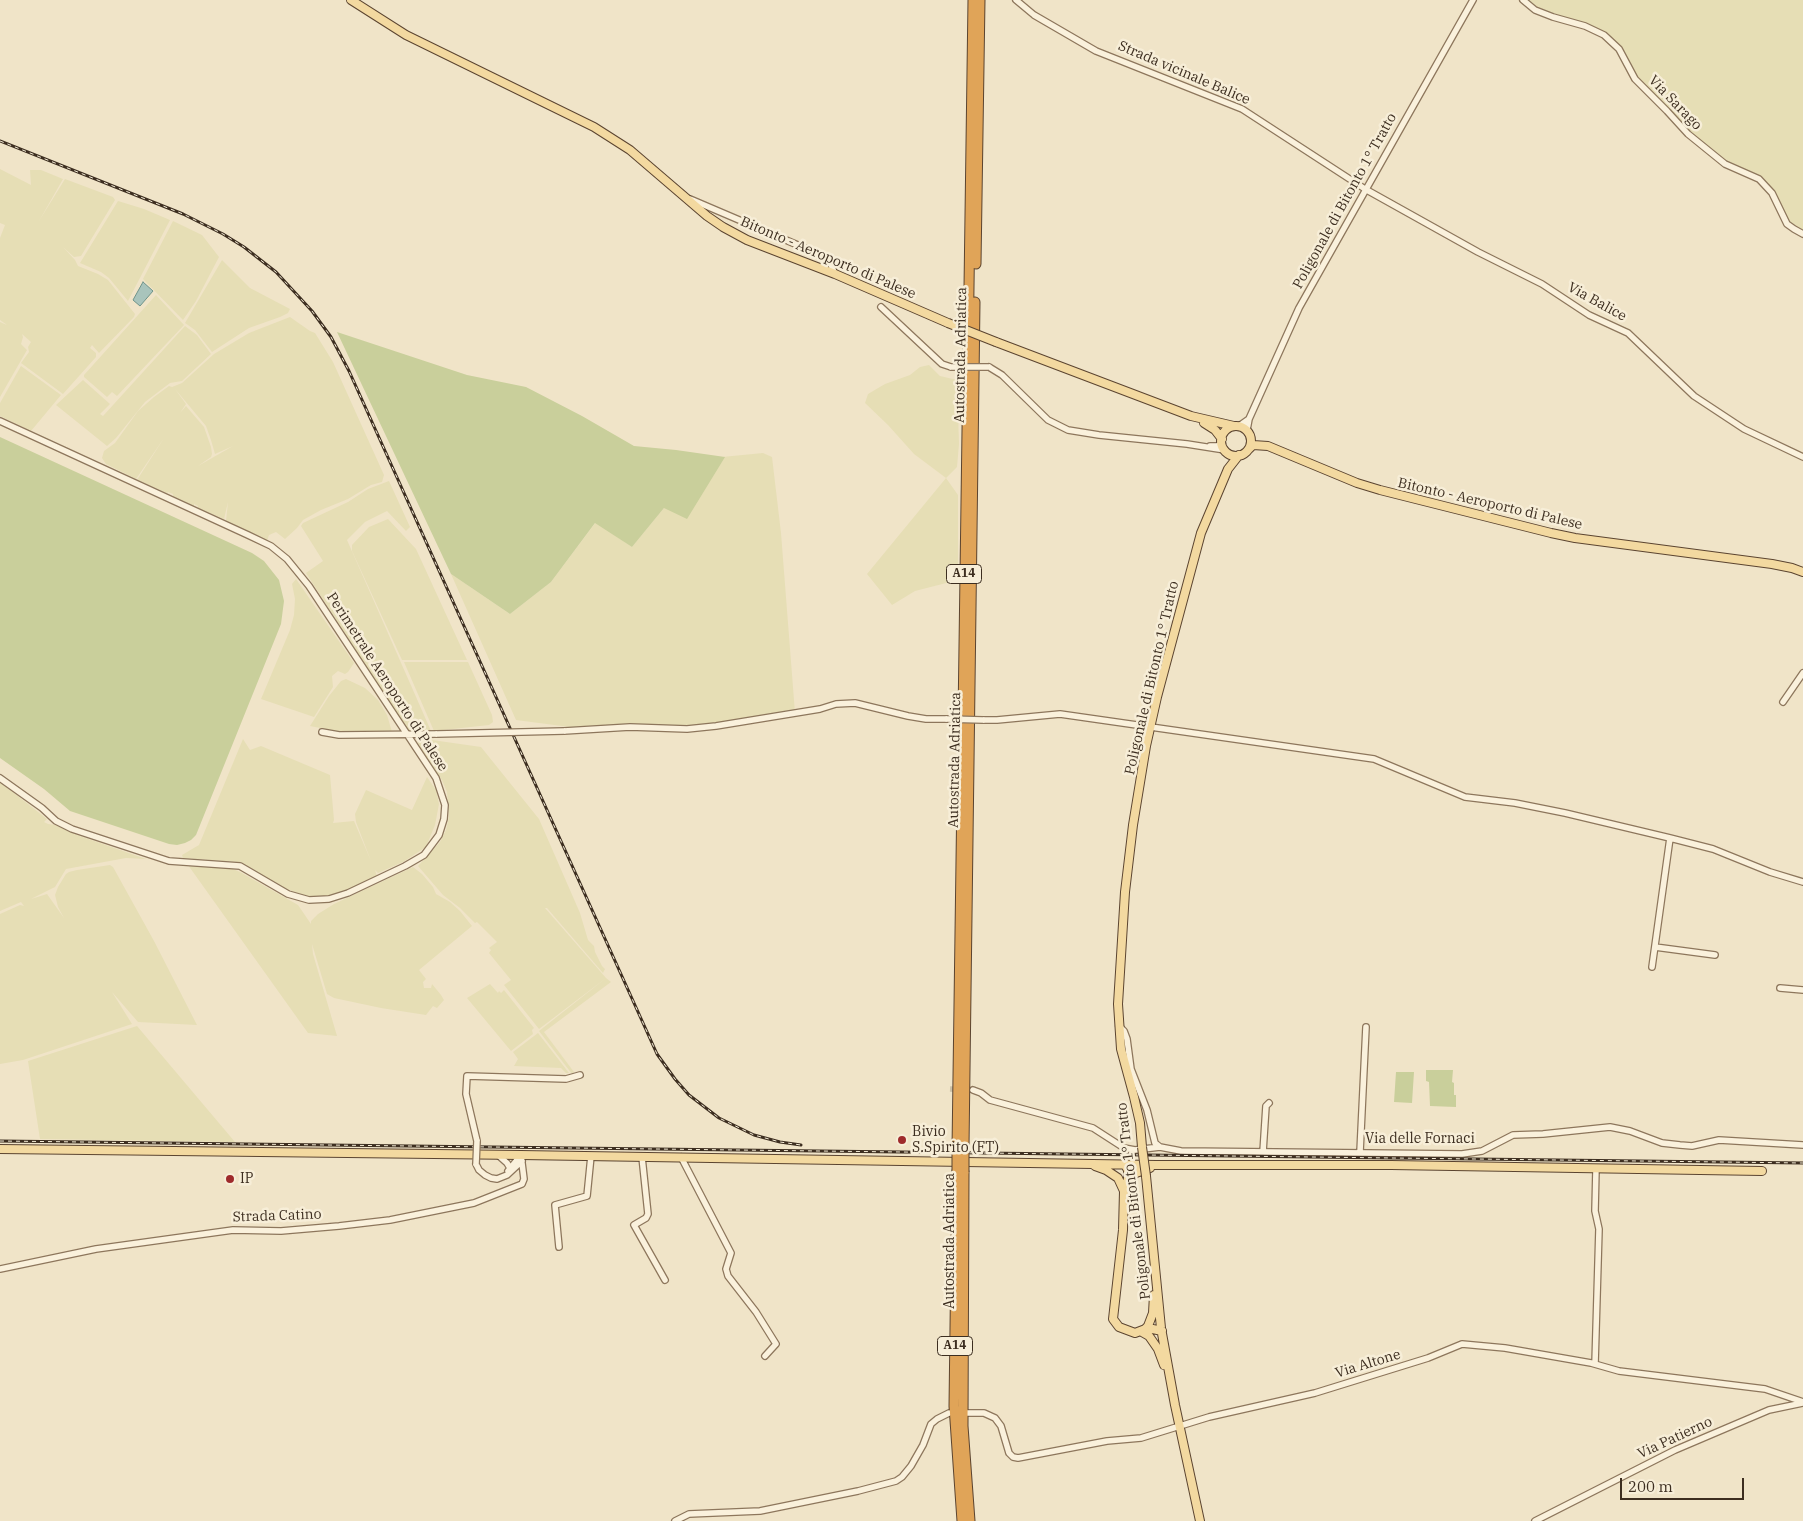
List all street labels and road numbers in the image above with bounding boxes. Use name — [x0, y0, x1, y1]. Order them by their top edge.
street label: Strada vicinale Balice — [1115, 38, 1253, 108]
street label: Via Sarago — [1645, 72, 1705, 134]
street label: Poligonale di Bitonto 1° Tratto — [1290, 110, 1400, 292]
street label: Bitonto - Aeroporto di Palese — [738, 213, 918, 303]
street label: Via Balice — [1565, 279, 1629, 325]
street label: Autostrada Adriatica — [951, 287, 971, 423]
street label: Bitonto - Aeroporto di Palese — [1396, 475, 1584, 533]
road number: A14 — [946, 564, 982, 584]
street label: Poligonale di Bitonto 1° Tratto — [1122, 580, 1182, 776]
street label: Perimetrale Aeroporto di Palese — [323, 589, 451, 775]
street label: Autostrada Adriatica — [945, 692, 965, 828]
street label: Poligonale di Bitonto 1° Tratto — [1114, 1102, 1154, 1300]
street label: Via delle Fornaci — [1365, 1131, 1475, 1147]
street label: Autostrada Adriatica — [942, 1173, 958, 1309]
street label: Strada Catino — [232, 1206, 322, 1226]
road number: A14 — [938, 1336, 972, 1355]
street label: Via Altone — [1333, 1346, 1403, 1382]
street label: Via Patierno — [1635, 1413, 1715, 1463]

